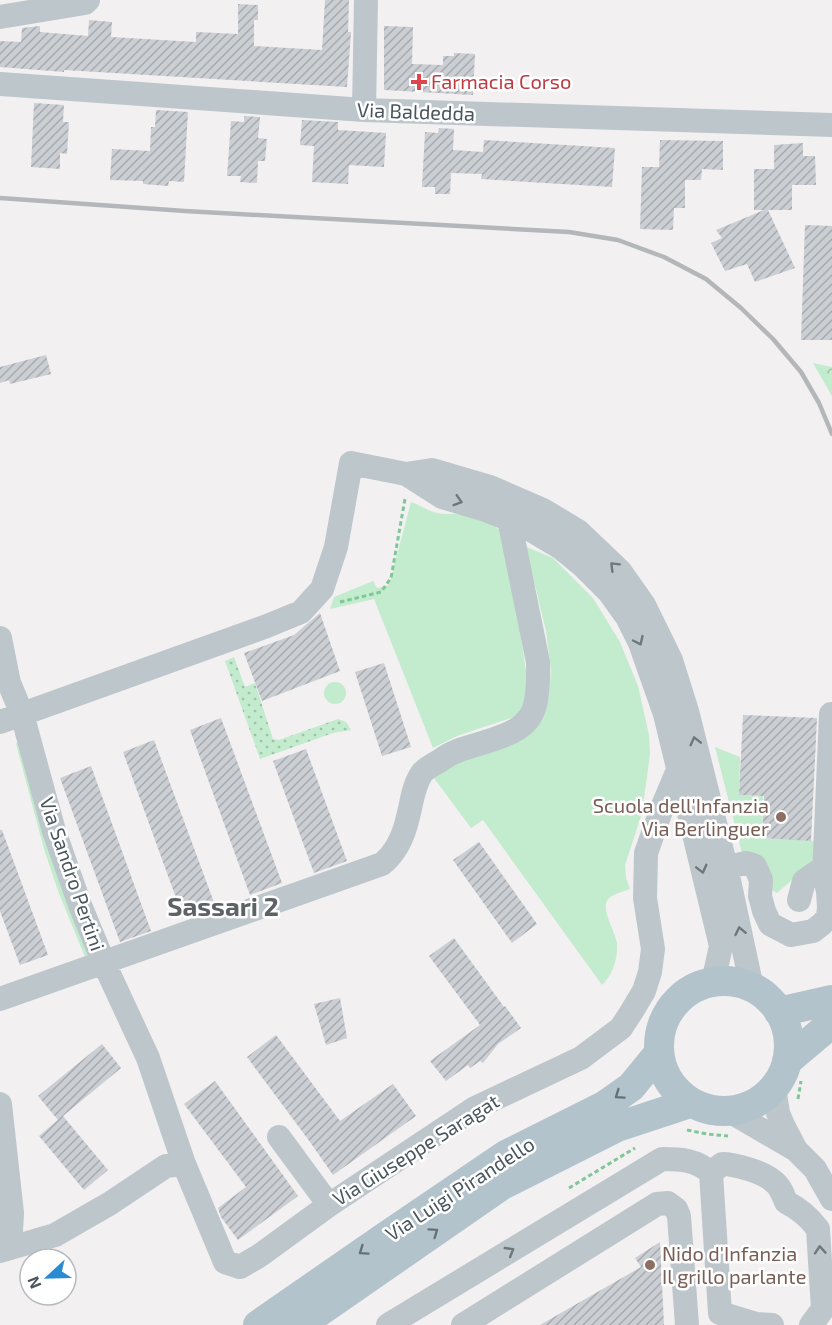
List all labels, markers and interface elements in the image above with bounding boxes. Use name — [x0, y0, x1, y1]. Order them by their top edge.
place label: Farmacia Corso — [431, 69, 571, 93]
marker: Farmacia Corso — [412, 75, 426, 89]
street label: Via Baldedda — [357, 97, 475, 125]
one-way arrow — [452, 494, 463, 506]
one-way arrow — [610, 563, 621, 573]
one-way arrow — [631, 634, 643, 645]
one-way arrow — [689, 736, 702, 746]
place label: Scuola dell'Infanzia Via Berlinguer — [593, 793, 769, 840]
street label: Via Sandro Pertini — [35, 794, 111, 954]
marker: Scuola dell'Infanzia Via Berlinguer — [774, 810, 788, 824]
one-way arrow — [695, 864, 708, 874]
district label: Sassari 2 — [167, 890, 279, 921]
one-way arrow — [735, 926, 748, 936]
street label: Via Giuseppe Saragat — [328, 1088, 503, 1210]
one-way arrow — [614, 1088, 625, 1099]
street label: Via Luigi Pirandello — [381, 1131, 538, 1245]
one-way arrow — [427, 1228, 438, 1239]
place label: Nido d'Infanzia Il grillo parlante — [662, 1241, 806, 1288]
one-way arrow — [359, 1244, 370, 1255]
one-way arrow — [813, 1246, 826, 1255]
north arrow — [18, 1247, 78, 1307]
one-way arrow — [504, 1247, 514, 1258]
marker: Nido d'Infanzia Il grillo parlante — [643, 1258, 657, 1272]
text: N — [23, 1274, 45, 1292]

